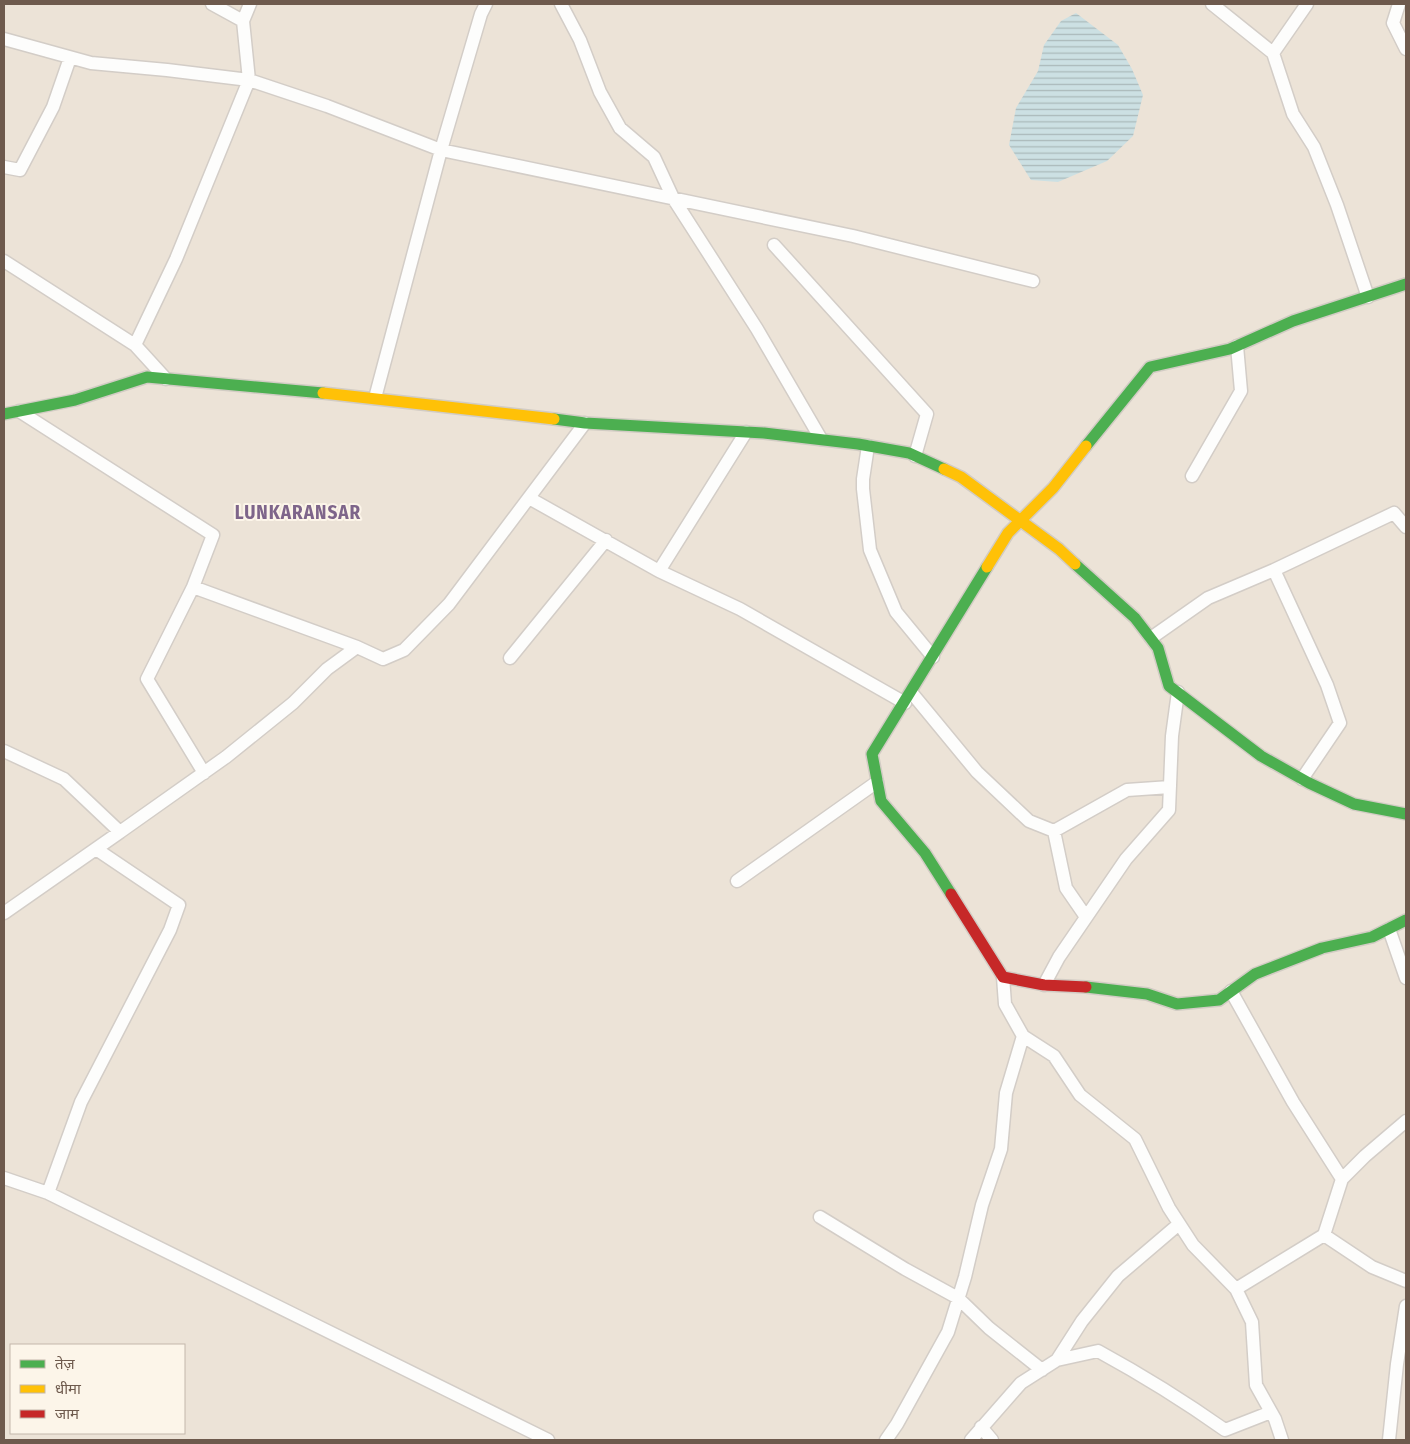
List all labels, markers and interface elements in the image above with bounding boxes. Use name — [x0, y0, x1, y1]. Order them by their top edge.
district label: LUNKARANSAR — [235, 501, 361, 524]
legend — [10, 1344, 185, 1434]
text: तेज़ — [55, 1355, 76, 1373]
text: धीमा — [55, 1380, 82, 1398]
text: जाम — [55, 1405, 80, 1423]

